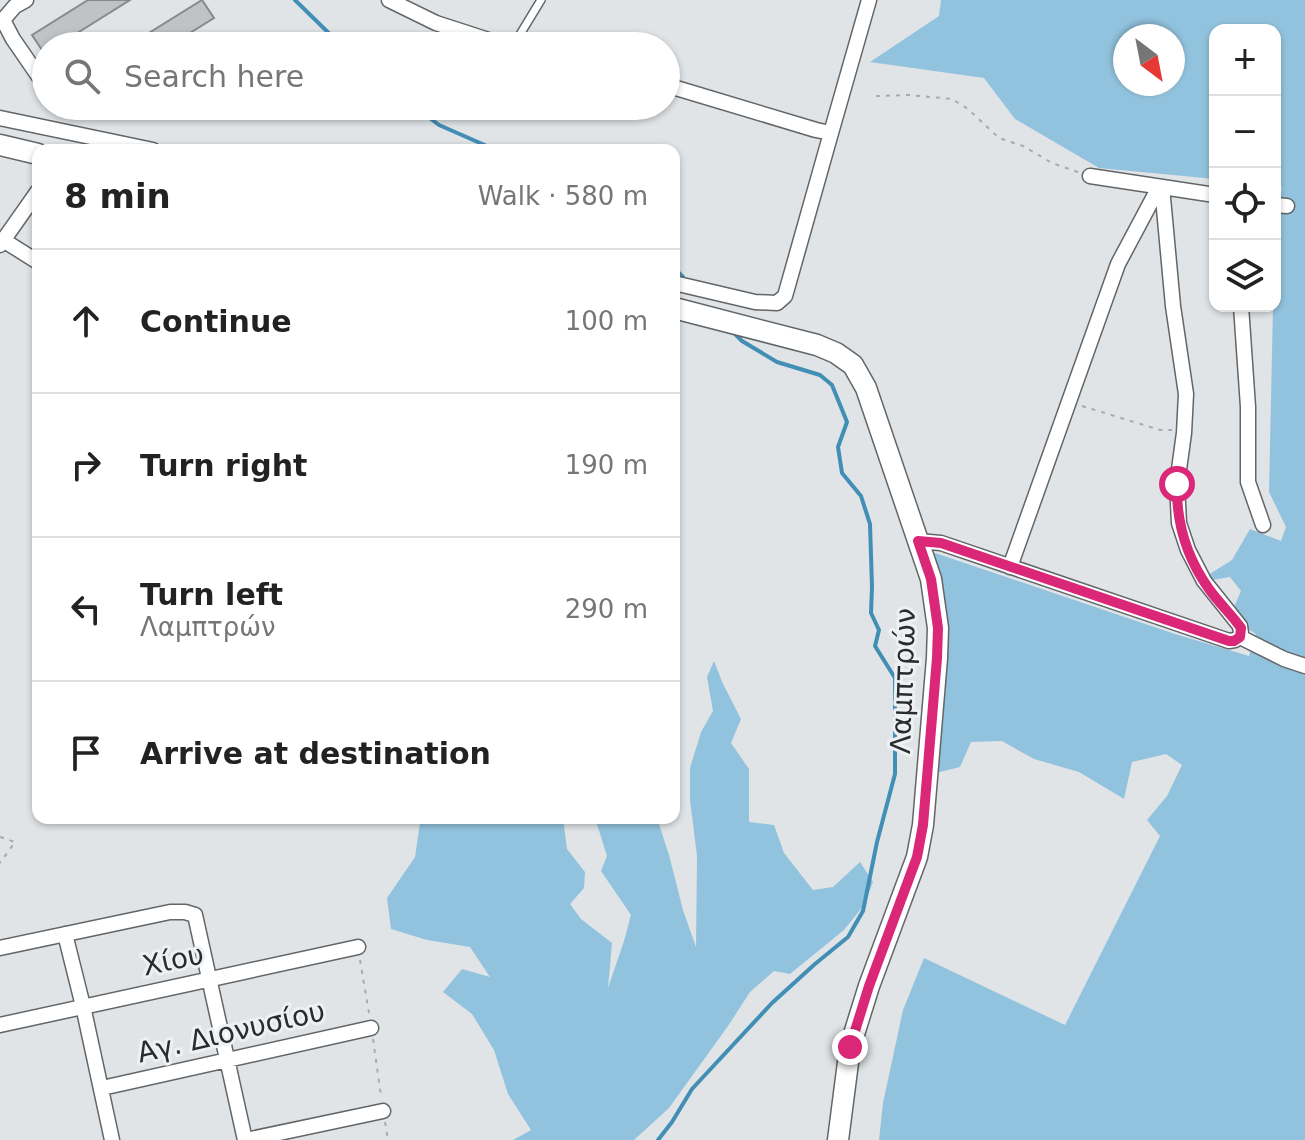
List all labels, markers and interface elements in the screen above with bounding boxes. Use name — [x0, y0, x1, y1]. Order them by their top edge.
north arrow — [1113, 24, 1185, 96]
map controls — [1209, 24, 1281, 312]
button: + — [1209, 24, 1281, 96]
search box — [32, 32, 680, 120]
icon: search — [60, 54, 104, 98]
text: Search here — [124, 59, 304, 94]
button: − — [1209, 96, 1281, 168]
button: locate — [1209, 168, 1281, 240]
text: 8 min — [64, 176, 171, 216]
text: Walk · 580 m — [478, 181, 648, 211]
button: layers — [1209, 240, 1281, 312]
icon: ahead — [64, 299, 108, 343]
text: Continue — [140, 304, 292, 339]
text: 100 m — [565, 306, 648, 336]
icon: right — [64, 443, 108, 487]
text: Turn right — [140, 448, 307, 483]
text: 190 m — [565, 450, 648, 480]
route start — [1159, 466, 1195, 502]
text: Turn left — [140, 577, 283, 612]
icon: left — [64, 587, 108, 631]
text: 290 m — [565, 594, 648, 624]
street label: Λαμπτρών — [884, 607, 922, 755]
text: Λαμπτρών — [140, 612, 276, 642]
icon: arrive — [64, 731, 108, 775]
text: Arrive at destination — [140, 736, 491, 771]
street label: Χίου — [139, 937, 207, 983]
street label: Αγ. Διονυσίου — [134, 994, 328, 1070]
route end — [832, 1029, 868, 1065]

